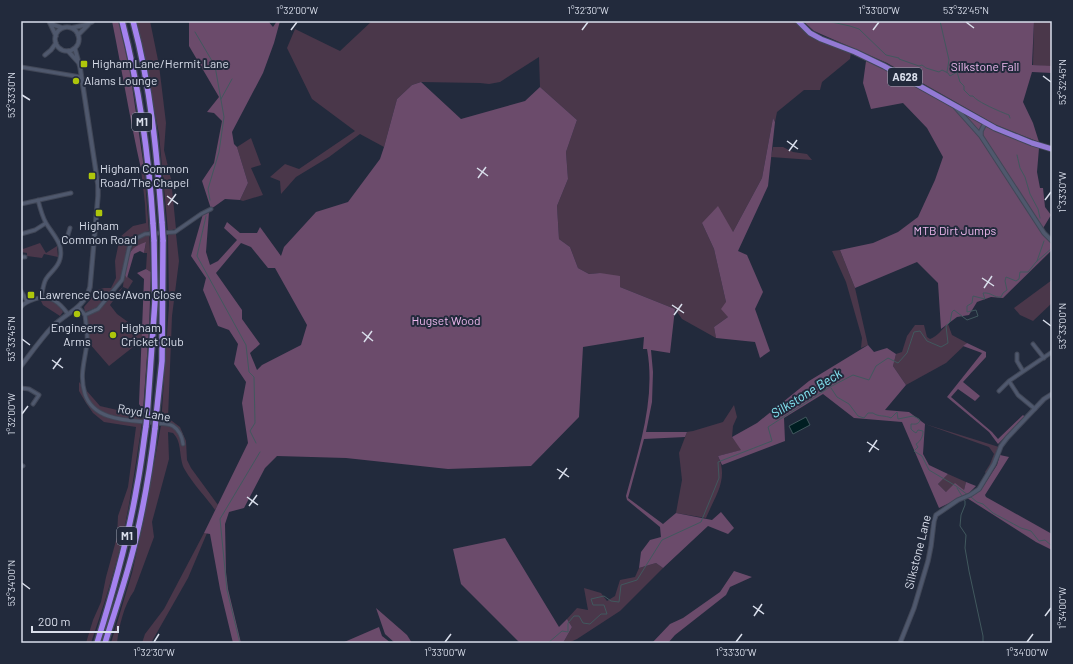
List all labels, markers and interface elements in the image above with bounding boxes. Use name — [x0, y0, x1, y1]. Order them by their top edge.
text: 1°32'00"W — [276, 4, 318, 16]
text: 1°32'30"W — [567, 4, 609, 16]
text: 1°33'00"W — [858, 4, 900, 16]
text: 53°32'45"N — [943, 4, 989, 16]
place label: Higham Lane/Hermit Lane — [92, 56, 229, 70]
marker: Higham Lane/Hermit Lane — [79, 59, 89, 69]
park label: Silkstone Fall — [951, 59, 1019, 73]
text: 53°32'45"N — [1056, 59, 1068, 105]
road number: A628 — [888, 68, 922, 86]
text: 53°33'30"N — [5, 72, 17, 118]
place label: Alams Lounge — [84, 73, 157, 87]
marker: Alams Lounge — [71, 76, 81, 86]
road number: M1 — [132, 113, 152, 131]
place label: Higham Common Road/The Chapel — [100, 161, 189, 189]
marker: Higham Common Road/The Chapel — [87, 171, 97, 181]
text: 1°33'30"W — [1056, 171, 1068, 213]
marker: Higham Common Road — [94, 208, 104, 218]
place label: Higham Common Road — [61, 218, 137, 246]
park label: MTB Dirt Jumps — [914, 223, 997, 237]
place label: Lawrence Close/Avon Close — [39, 287, 182, 301]
marker: Lawrence Close/Avon Close — [26, 290, 36, 300]
text: 53°33'00"N — [1056, 303, 1068, 349]
marker: Engineers Arms — [72, 309, 82, 319]
park label: Hugset Wood — [411, 313, 481, 327]
text: 53°33'45"N — [5, 316, 17, 362]
place label: Engineers Arms — [51, 320, 103, 348]
place label: Higham Cricket Club — [121, 320, 184, 348]
marker: Higham Cricket Club — [108, 330, 118, 340]
water label: Silkstone Beck — [768, 365, 845, 421]
text: 1°32'00"W — [5, 393, 17, 435]
street label: Royd Lane — [117, 400, 172, 424]
street label: Silkstone Lane — [901, 513, 933, 590]
road number: M1 — [117, 527, 137, 545]
text: 53°34'00"N — [5, 560, 17, 606]
text: 1°34'00"W — [1056, 587, 1068, 629]
scale bar — [32, 608, 118, 634]
text: 200 m — [38, 614, 70, 628]
text: 1°32'30"W — [133, 646, 175, 658]
text: 1°33'00"W — [424, 646, 466, 658]
text: 1°33'30"W — [715, 646, 757, 658]
text: 1°34'00"W — [1006, 646, 1048, 658]

